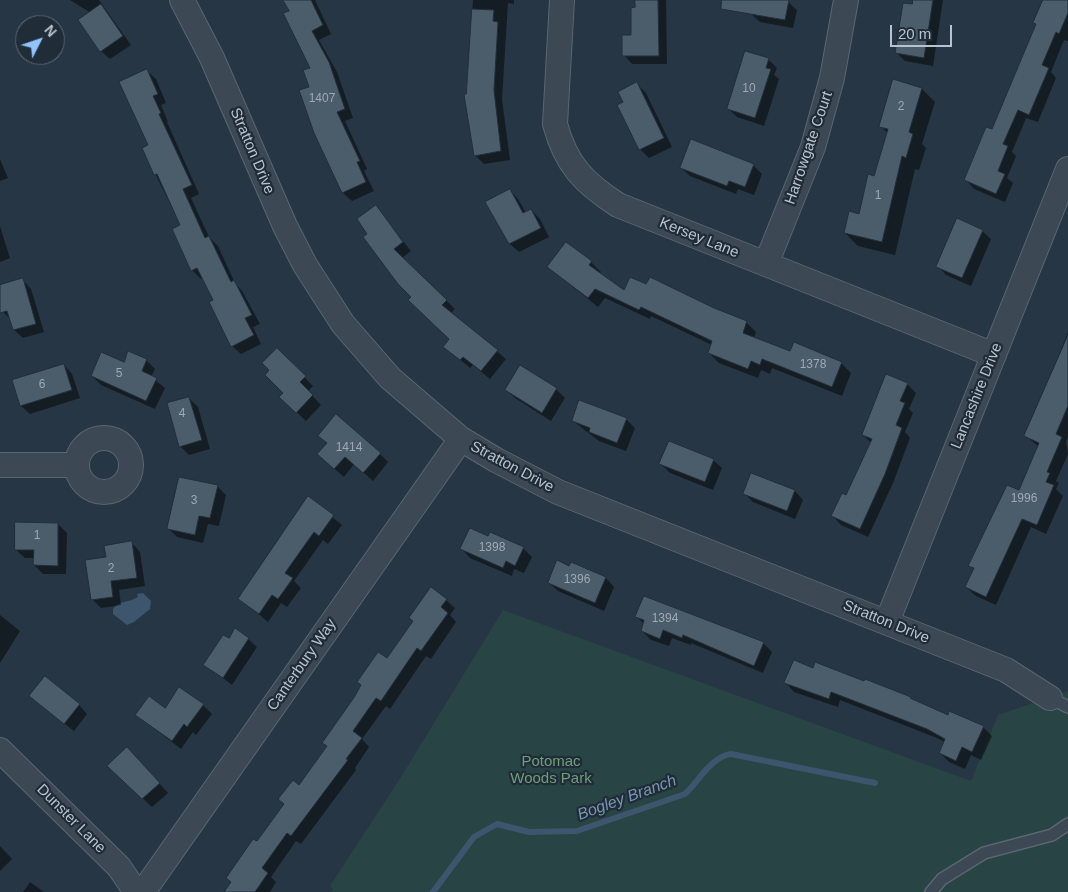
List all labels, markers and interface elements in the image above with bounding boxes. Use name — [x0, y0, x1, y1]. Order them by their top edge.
north arrow — [15, 15, 65, 65]
scale bar — [893, 15, 956, 47]
text: N — [41, 22, 60, 40]
text: 20 m — [898, 25, 931, 42]
house number: 10 — [742, 82, 756, 96]
street label: Harrowgate Court — [781, 89, 837, 207]
house number: 1407 — [309, 92, 335, 106]
house number: 2 — [898, 100, 904, 114]
street label: Stratton Drive — [226, 105, 278, 197]
house number: 1 — [875, 189, 881, 203]
street label: Kersey Lane — [657, 214, 741, 262]
street label: Lancashire Drive — [948, 340, 1006, 452]
house number: 1378 — [800, 358, 826, 372]
house number: 5 — [116, 367, 122, 381]
house number: 6 — [39, 378, 45, 392]
house number: 4 — [179, 407, 185, 421]
street label: Stratton Drive — [467, 438, 557, 496]
house number: 1414 — [336, 441, 362, 455]
house number: 1996 — [1011, 492, 1037, 506]
house number: 3 — [191, 494, 197, 508]
house number: 1 — [34, 529, 40, 543]
house number: 1398 — [479, 541, 505, 555]
house number: 2 — [108, 562, 114, 576]
house number: 1396 — [564, 573, 590, 587]
street label: Stratton Drive — [840, 596, 932, 648]
house number: 1394 — [652, 612, 678, 626]
street label: Canterbury Way — [264, 616, 340, 714]
park label: Potomac Woods Park — [510, 753, 592, 788]
water label: Bogley Branch — [575, 771, 679, 825]
street label: Dunster Lane — [33, 781, 109, 857]

